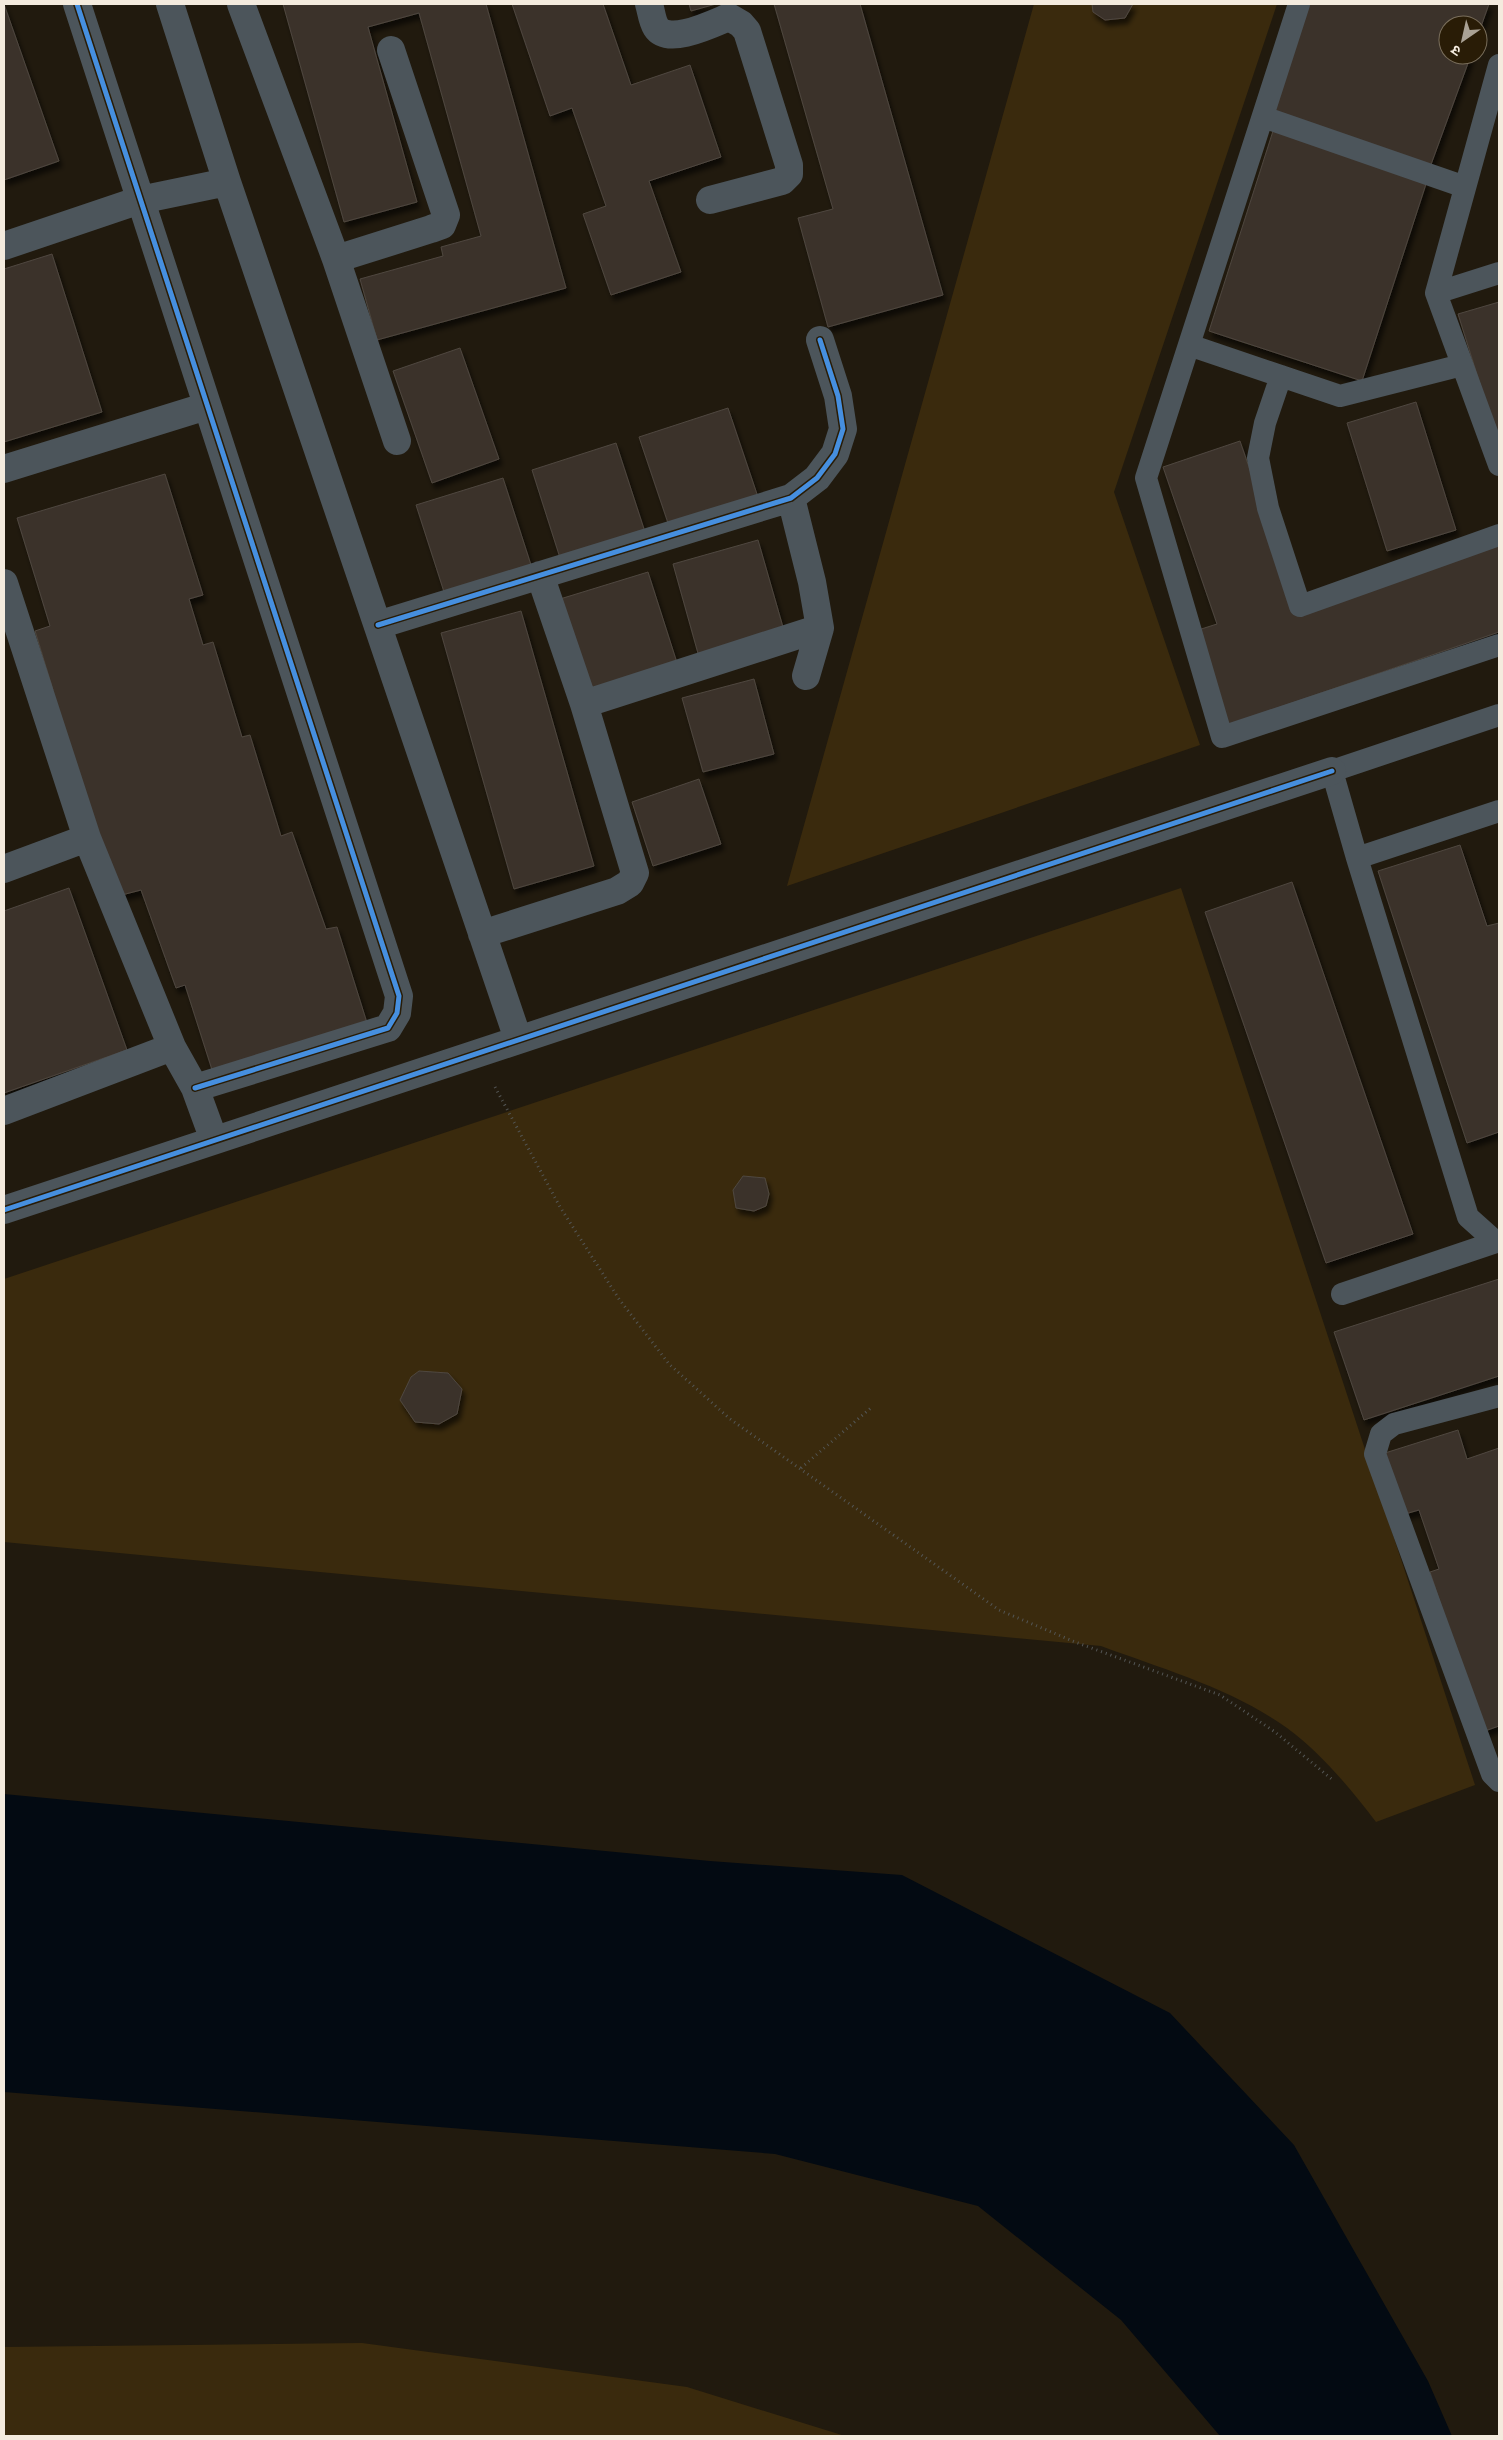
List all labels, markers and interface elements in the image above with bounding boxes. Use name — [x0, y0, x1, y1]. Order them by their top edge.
north arrow — [1438, 15, 1488, 65]
text: उ — [1447, 41, 1464, 60]

